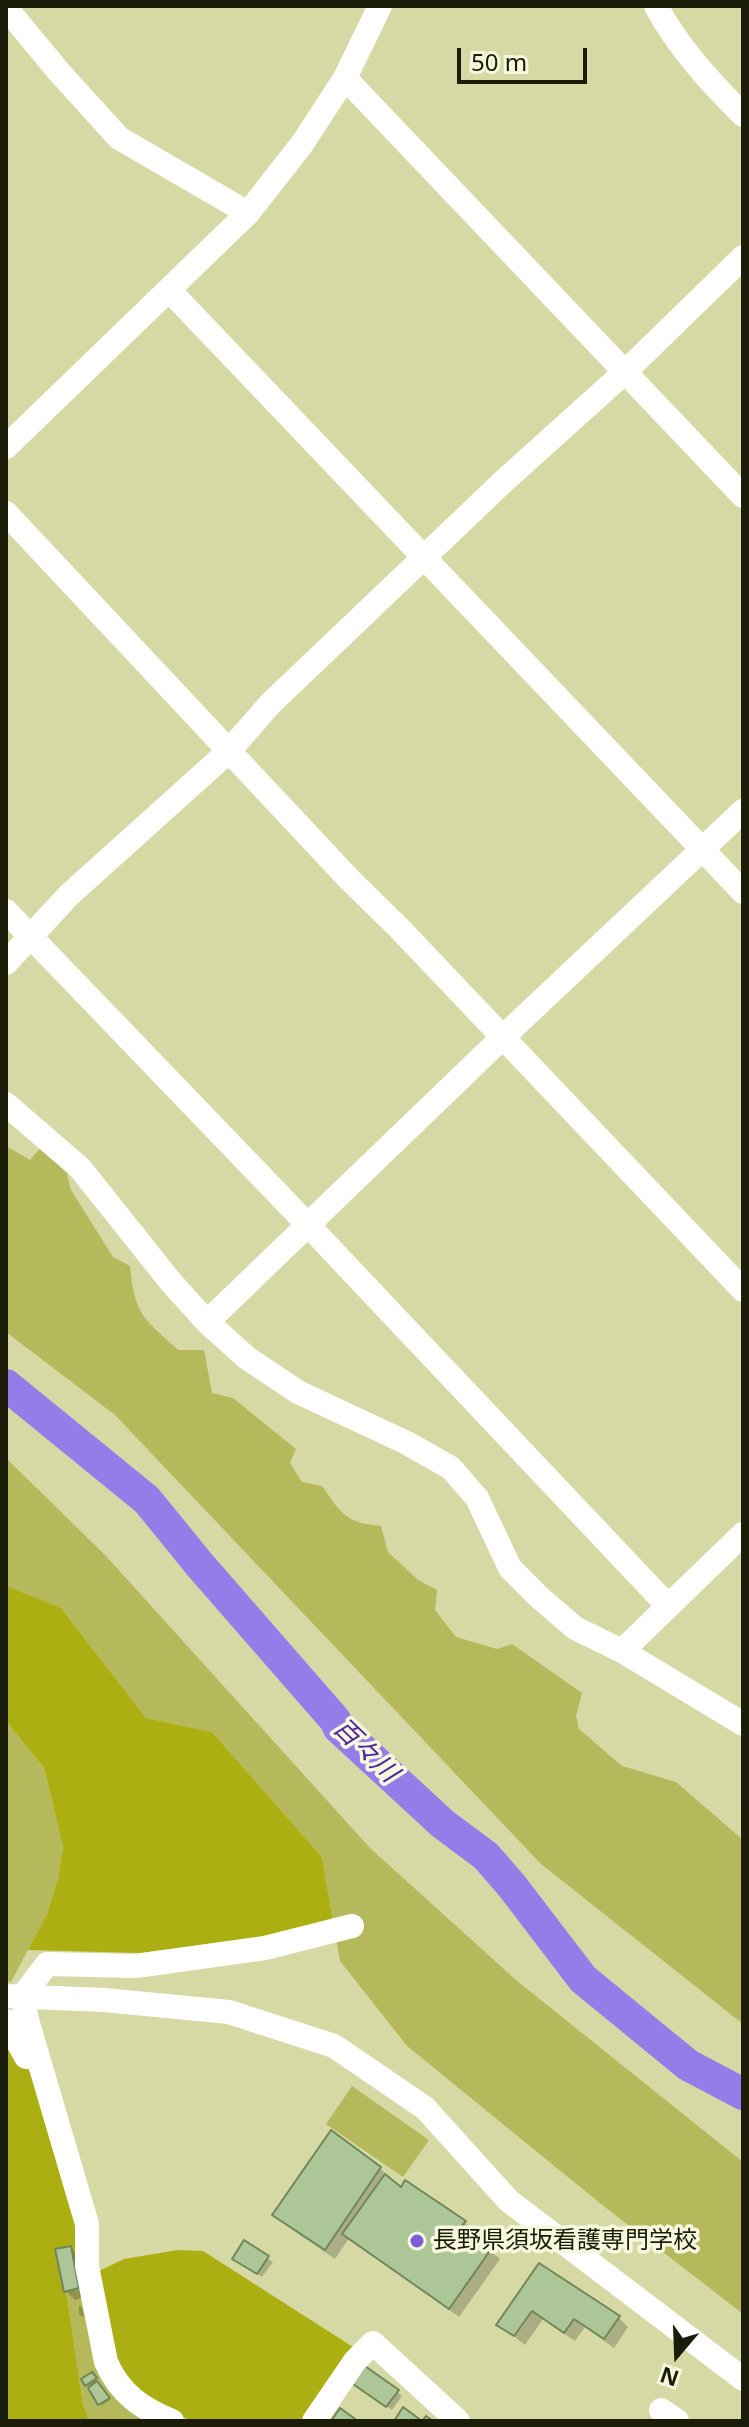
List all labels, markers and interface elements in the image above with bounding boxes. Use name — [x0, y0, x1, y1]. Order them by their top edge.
scale bar — [461, 32, 591, 82]
text: 50 m — [471, 45, 527, 78]
water label: 百々川 — [326, 1713, 404, 1789]
place label: 長野県須坂看護専門学校 — [433, 2227, 697, 2255]
marker: 長野県須坂看護専門学校 — [408, 2232, 426, 2250]
north arrow — [637, 2315, 717, 2395]
text: N — [656, 2361, 683, 2395]

